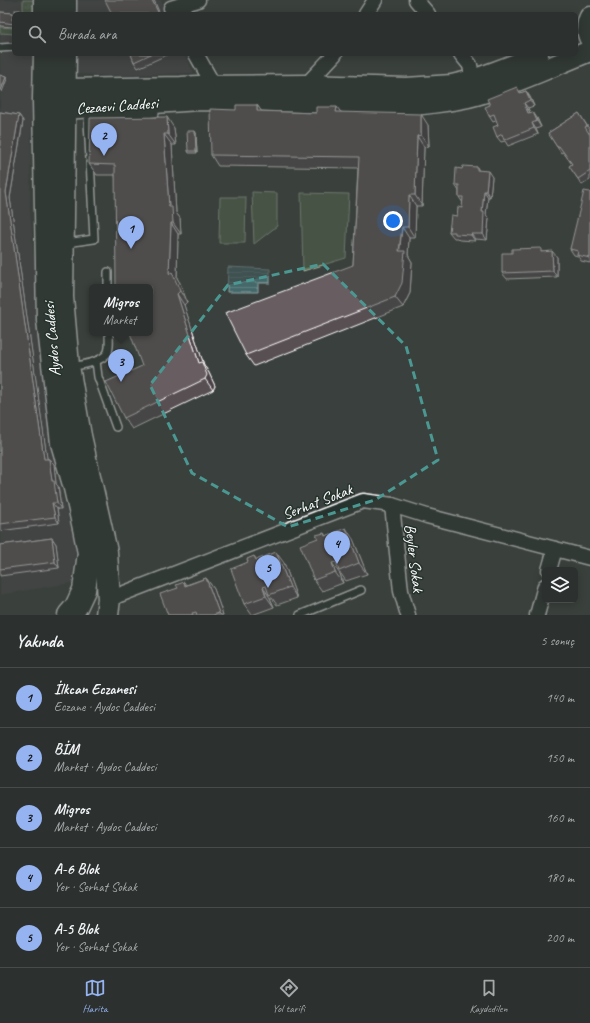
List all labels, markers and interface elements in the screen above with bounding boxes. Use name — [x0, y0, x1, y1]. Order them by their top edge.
search box — [12, 12, 578, 56]
icon: search — [26, 23, 48, 45]
text: Burada ara — [58, 25, 116, 44]
street label: Cezaevi Caddesi — [76, 93, 161, 119]
pin: 2 — [91, 123, 117, 156]
your location — [383, 211, 403, 231]
pin: 1 — [118, 216, 144, 249]
popup — [89, 284, 153, 336]
text: Migros — [103, 293, 139, 312]
street label: Aydos Caddesi — [39, 299, 65, 377]
text: Market — [103, 312, 136, 328]
pin: 3 — [108, 349, 134, 382]
street label: Serhat Sokak — [280, 479, 356, 524]
street label: Beyler Sokak — [400, 523, 428, 595]
pin: 4 — [324, 531, 350, 564]
pin: 5 — [255, 555, 281, 588]
map controls — [542, 567, 578, 603]
button: layers — [542, 567, 578, 603]
text: Yakında — [16, 631, 63, 652]
text: 5 sonuç — [541, 633, 574, 649]
text: İlkcan Eczanesi — [54, 680, 136, 699]
text: 1 — [26, 690, 32, 706]
text: 140 m — [546, 690, 574, 706]
text: Eczane · Aydos Caddesi — [54, 699, 155, 715]
text: BİM — [54, 740, 79, 759]
text: 2 — [26, 750, 32, 766]
text: 150 m — [546, 750, 574, 766]
text: Market · Aydos Caddesi — [54, 759, 156, 775]
text: Migros — [54, 800, 90, 819]
text: 3 — [26, 810, 32, 826]
text: 160 m — [546, 810, 574, 826]
text: Market · Aydos Caddesi — [54, 819, 156, 835]
text: A-6 Blok — [54, 860, 99, 879]
text: 4 — [26, 870, 32, 886]
text: 180 m — [546, 870, 574, 886]
text: Yer · Serhat Sokak — [54, 879, 137, 895]
text: A-5 Blok — [54, 920, 98, 939]
text: 5 — [26, 930, 32, 946]
text: 200 m — [546, 930, 574, 946]
text: Yer · Serhat Sokak — [54, 939, 137, 955]
tab: Harita — [82, 977, 108, 1015]
tab: Yol tarifi — [272, 977, 305, 1015]
tab: Kaydedilen — [470, 977, 508, 1015]

